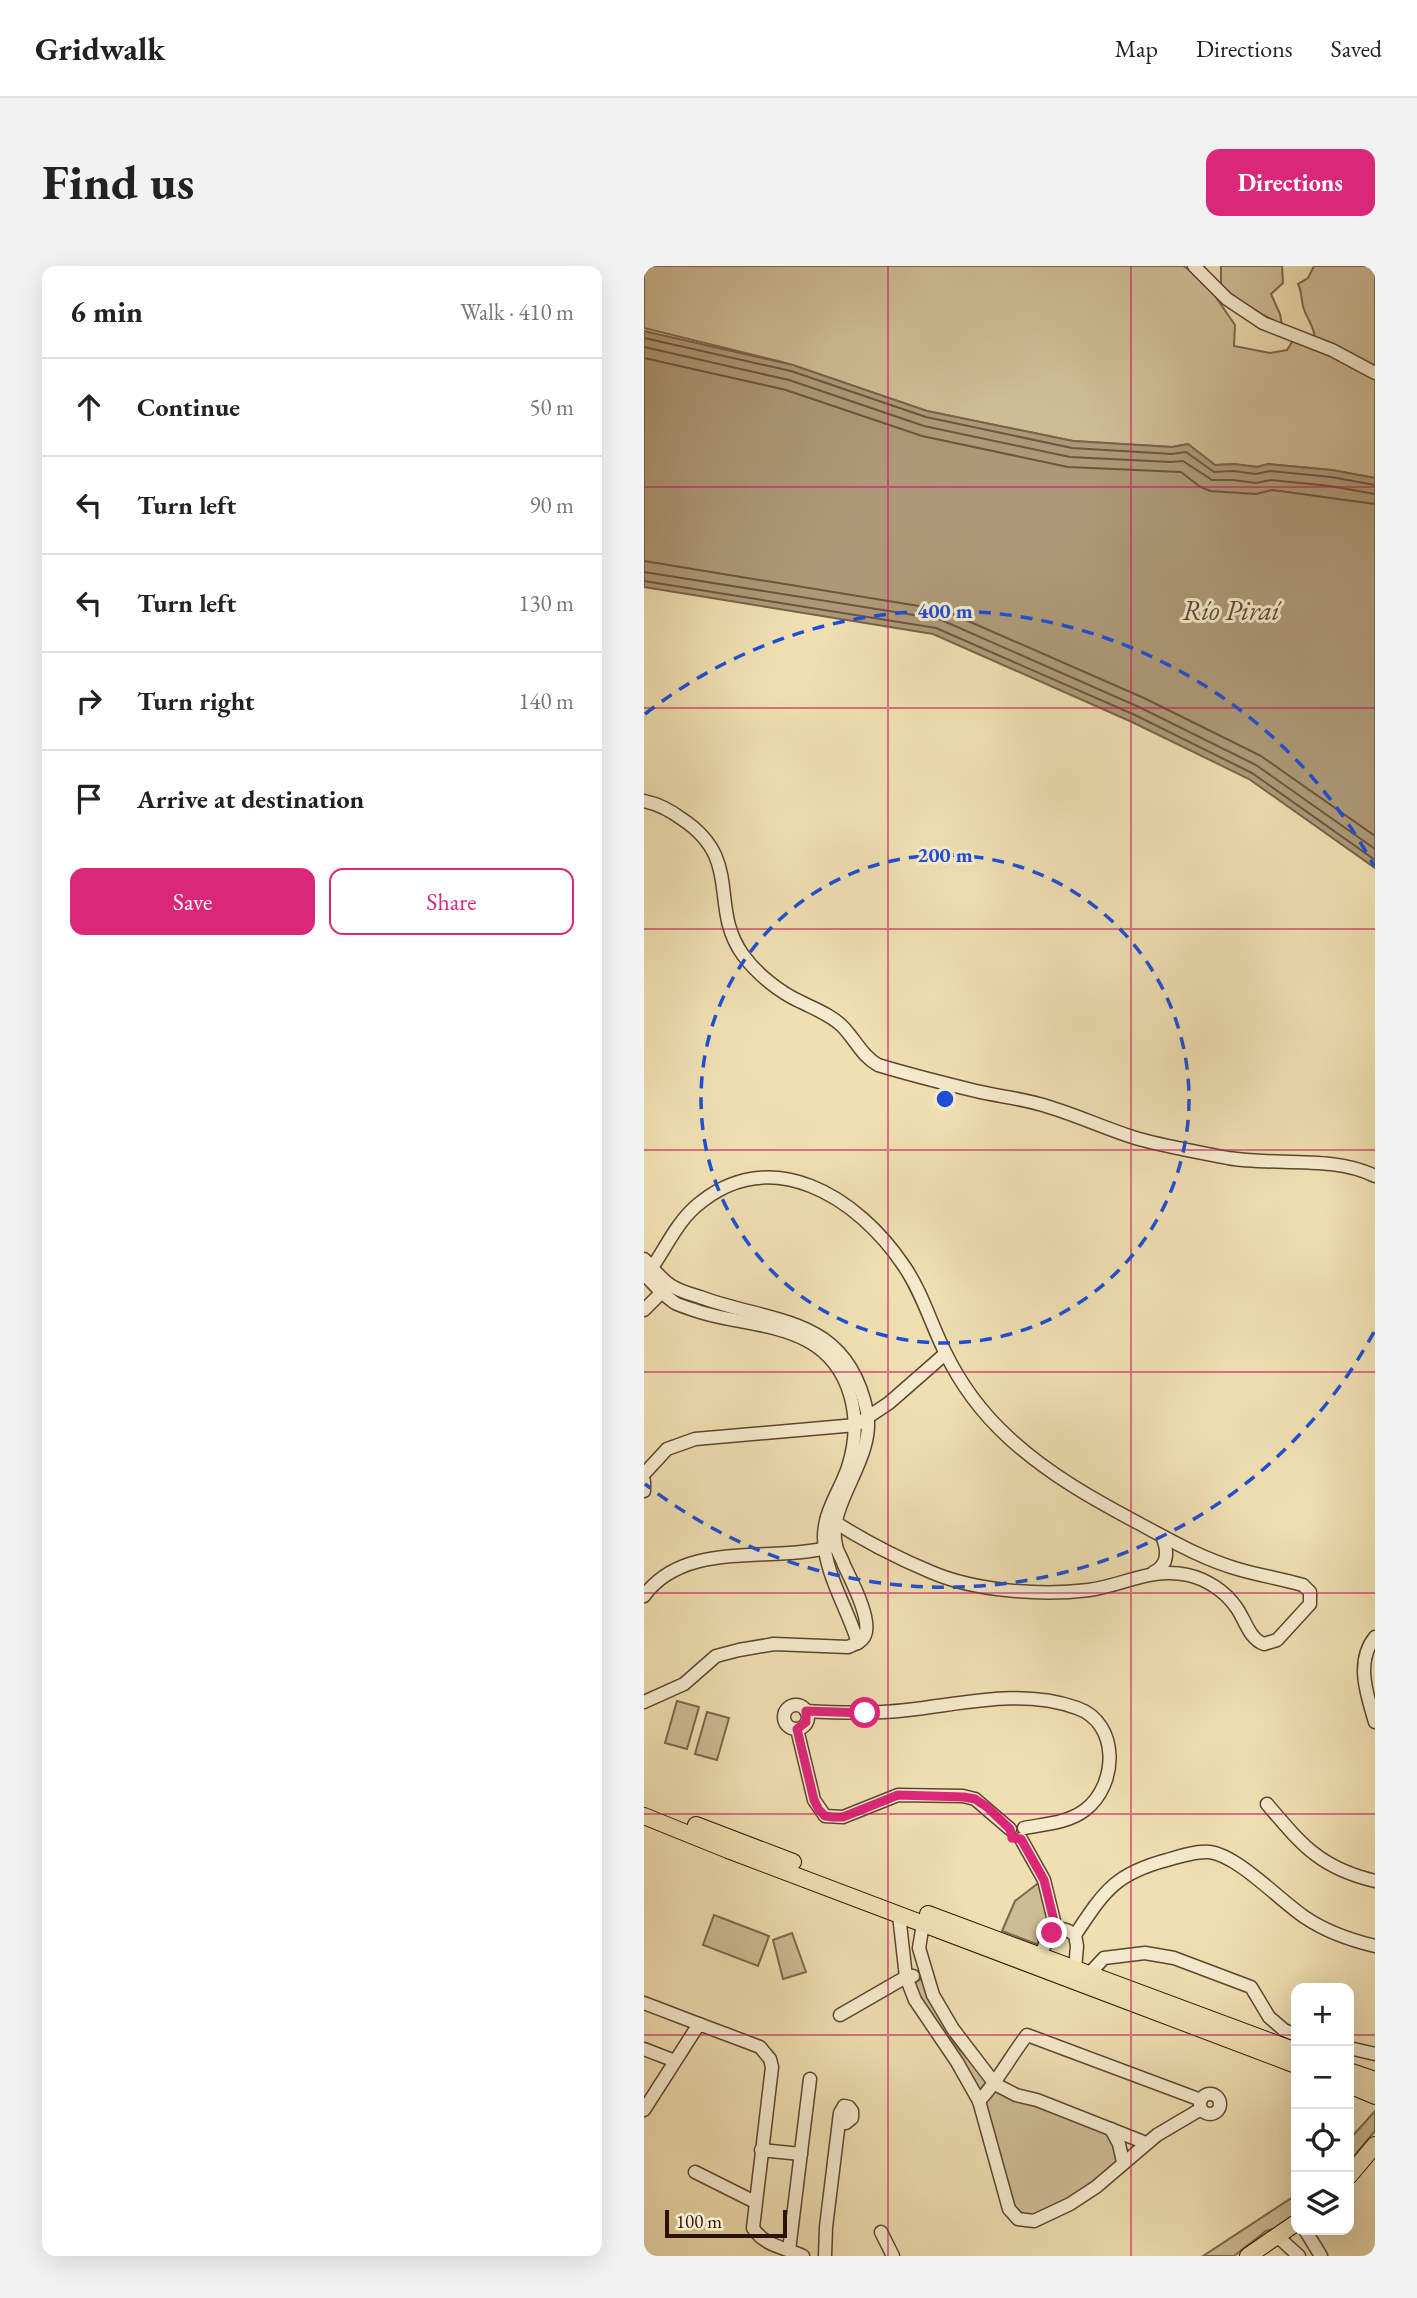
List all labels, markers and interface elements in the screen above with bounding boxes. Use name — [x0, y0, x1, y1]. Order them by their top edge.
text: Gridwalk — [35, 27, 165, 70]
text: Map — [1115, 33, 1158, 64]
text: Directions — [1196, 33, 1293, 64]
text: Saved — [1331, 33, 1382, 64]
button: Directions — [1206, 149, 1375, 216]
text: Find us — [42, 150, 194, 214]
text: 6 min — [70, 292, 143, 331]
text: Walk · 410 m — [460, 297, 574, 327]
icon: ahead — [70, 388, 108, 426]
text: Continue — [137, 390, 240, 424]
text: 50 m — [529, 392, 574, 422]
icon: left — [70, 486, 108, 524]
text: Turn left — [137, 488, 236, 522]
text: 90 m — [529, 490, 574, 520]
icon: left — [70, 584, 108, 622]
text: Turn left — [137, 586, 236, 620]
text: 130 m — [518, 588, 574, 618]
water label: Río Piraí — [1182, 592, 1283, 628]
text: 400 m — [917, 597, 973, 624]
icon: right — [70, 682, 108, 720]
text: Turn right — [137, 684, 255, 718]
text: 140 m — [518, 686, 574, 716]
icon: arrive — [70, 780, 108, 818]
text: Arrive at destination — [137, 782, 364, 816]
text: 200 m — [917, 841, 973, 868]
button: Save — [70, 868, 315, 935]
button: Share — [329, 868, 574, 935]
centre of rings — [933, 1087, 957, 1111]
route start — [849, 1697, 880, 1728]
route end — [1036, 1917, 1067, 1948]
map controls — [1291, 1983, 1354, 2235]
button: + — [1291, 1983, 1354, 2046]
button: − — [1291, 2046, 1354, 2109]
button: locate — [1291, 2109, 1354, 2172]
button: layers — [1291, 2172, 1354, 2235]
scale bar — [665, 2207, 788, 2239]
text: 100 m — [676, 2209, 722, 2234]

